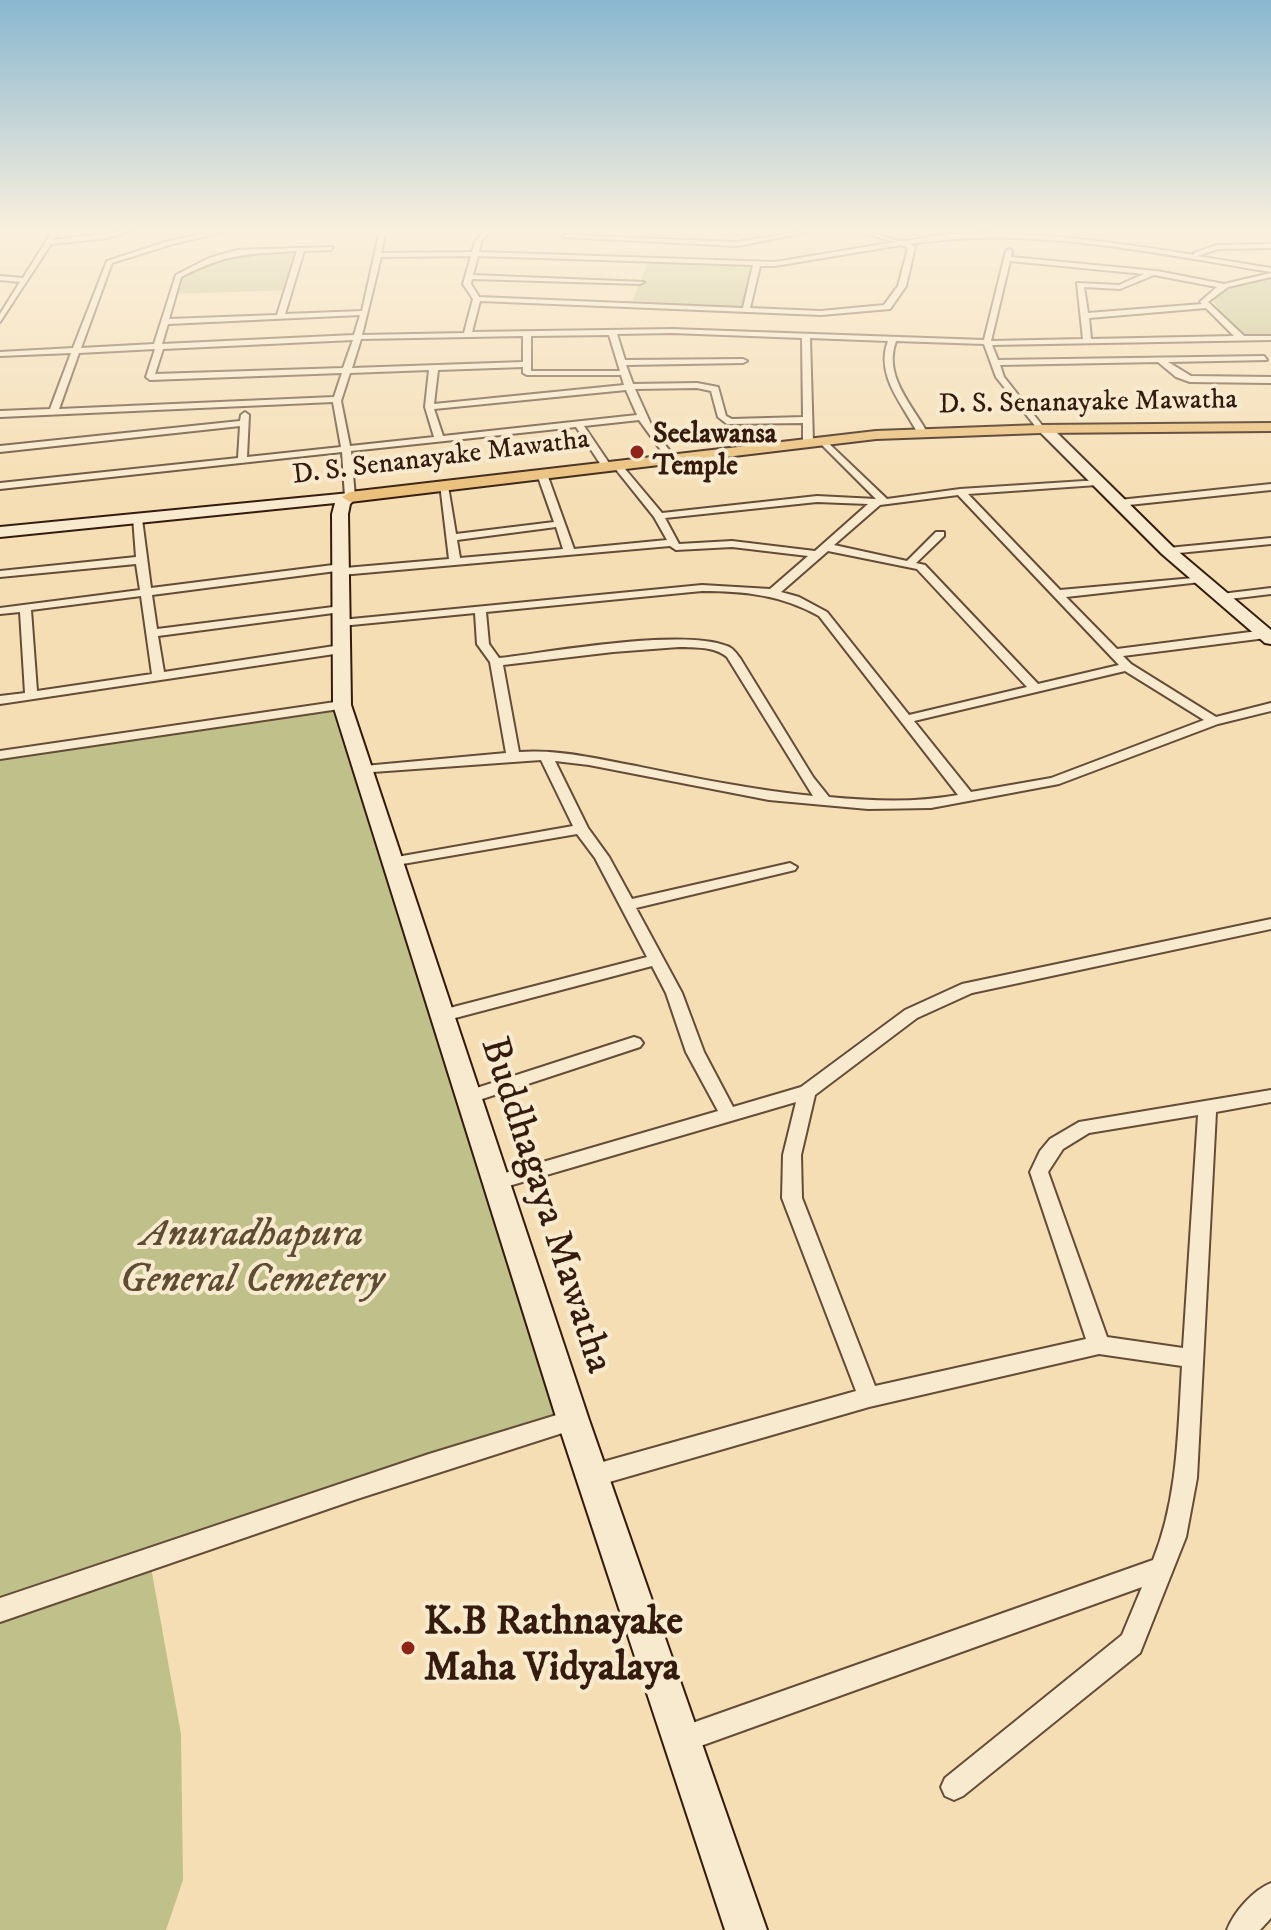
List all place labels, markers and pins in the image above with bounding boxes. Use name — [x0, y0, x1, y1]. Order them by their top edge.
place label: Seelawansa Temple — [653, 419, 777, 485]
marker: Seelawansa Temple — [628, 443, 646, 461]
place label: K.B Rathnayake Maha Vidyalaya — [424, 1601, 683, 1695]
marker: K.B Rathnayake Maha Vidyalaya — [399, 1639, 417, 1657]

